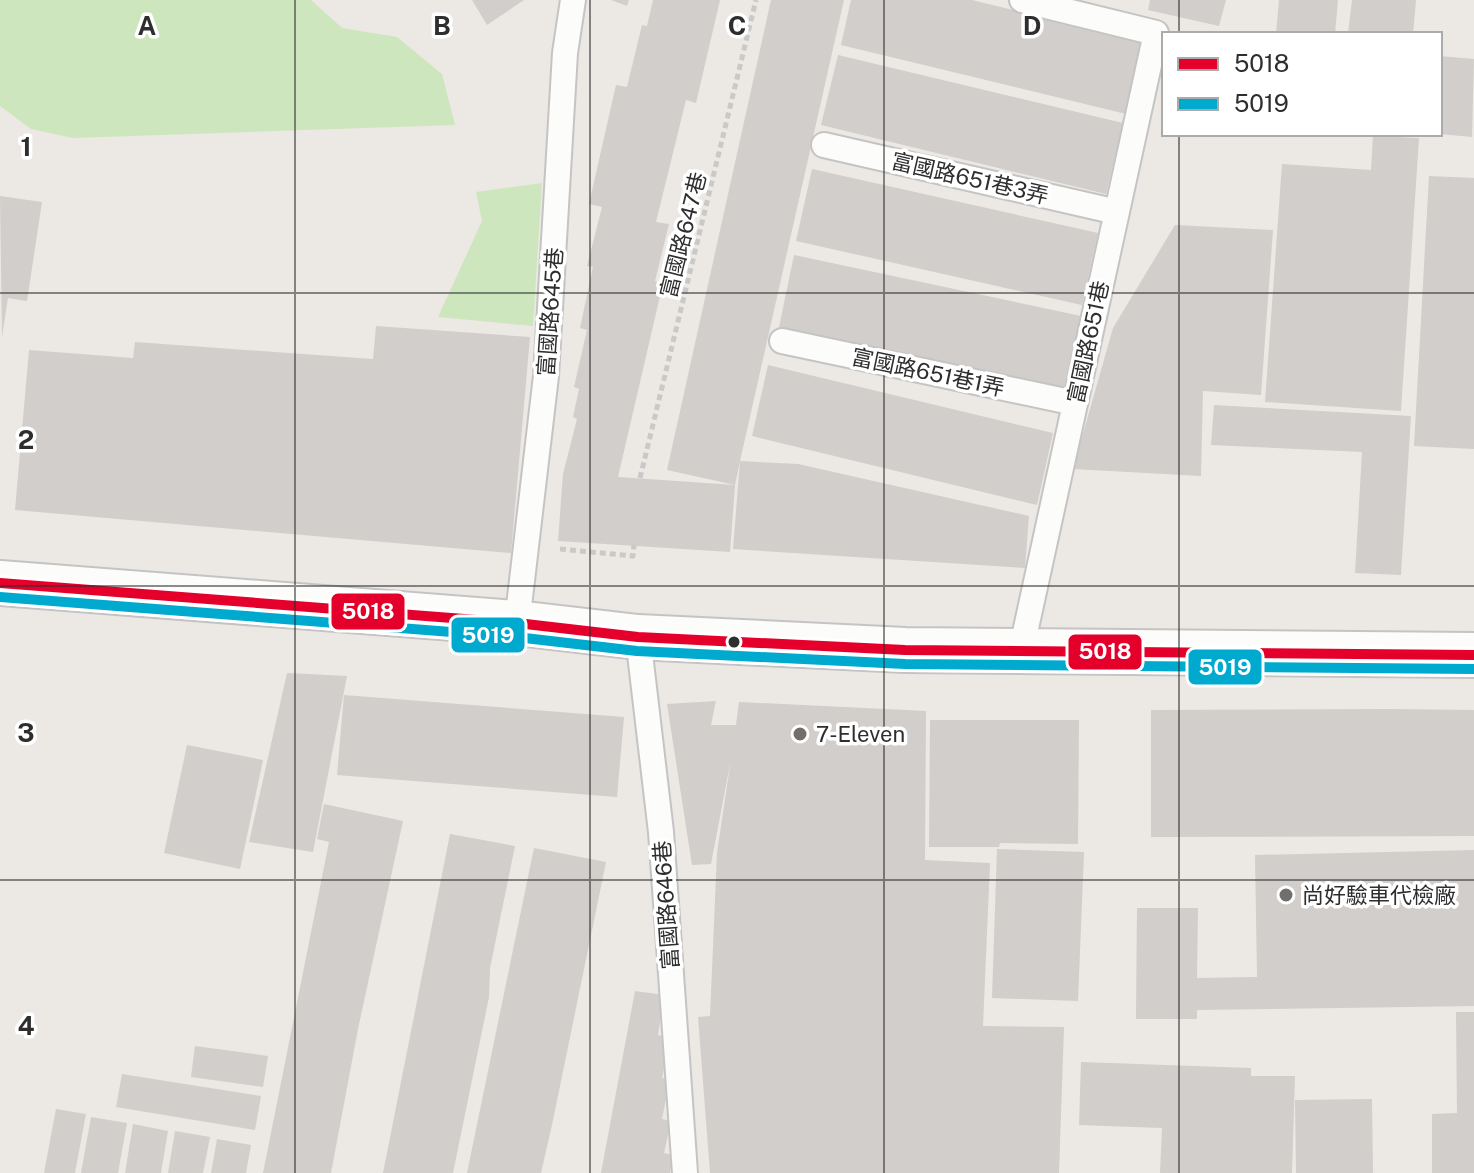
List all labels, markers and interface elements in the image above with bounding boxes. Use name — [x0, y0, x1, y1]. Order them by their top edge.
text: A — [138, 10, 157, 41]
text: B — [433, 10, 451, 41]
text: C — [728, 10, 746, 41]
text: D — [1023, 10, 1041, 41]
legend — [1162, 32, 1442, 136]
text: 5018 — [1234, 49, 1289, 77]
text: 5019 — [1234, 89, 1289, 117]
text: 1 — [20, 131, 32, 162]
street label: 富國路651巷3弄 — [889, 147, 1051, 209]
street label: 富國路647巷 — [655, 169, 711, 301]
street label: 富國路645巷 — [533, 247, 567, 377]
street label: 富國路651巷 — [1062, 278, 1114, 406]
street label: 富國路651巷1弄 — [849, 343, 1007, 401]
text: 2 — [18, 424, 34, 455]
line badge: 5018 — [330, 592, 406, 631]
text: 5018 — [341, 598, 395, 624]
line badge: 5019 — [450, 616, 526, 654]
text: 5019 — [462, 622, 514, 648]
line badge: 5018 — [1067, 633, 1143, 671]
unlabelled marker — [726, 634, 742, 650]
text: 5018 — [1078, 638, 1132, 664]
line badge: 5019 — [1187, 648, 1263, 686]
text: 5019 — [1199, 654, 1251, 680]
text: 3 — [17, 717, 35, 748]
place label: 7-Eleven — [816, 721, 905, 747]
marker: 7-Eleven — [791, 725, 809, 743]
street label: 富國路646巷 — [649, 840, 683, 970]
place label: 尚好驗車代檢廠 — [1302, 882, 1456, 908]
marker: 尚好驗車代檢廠 — [1277, 886, 1295, 904]
text: 4 — [17, 1010, 35, 1041]

